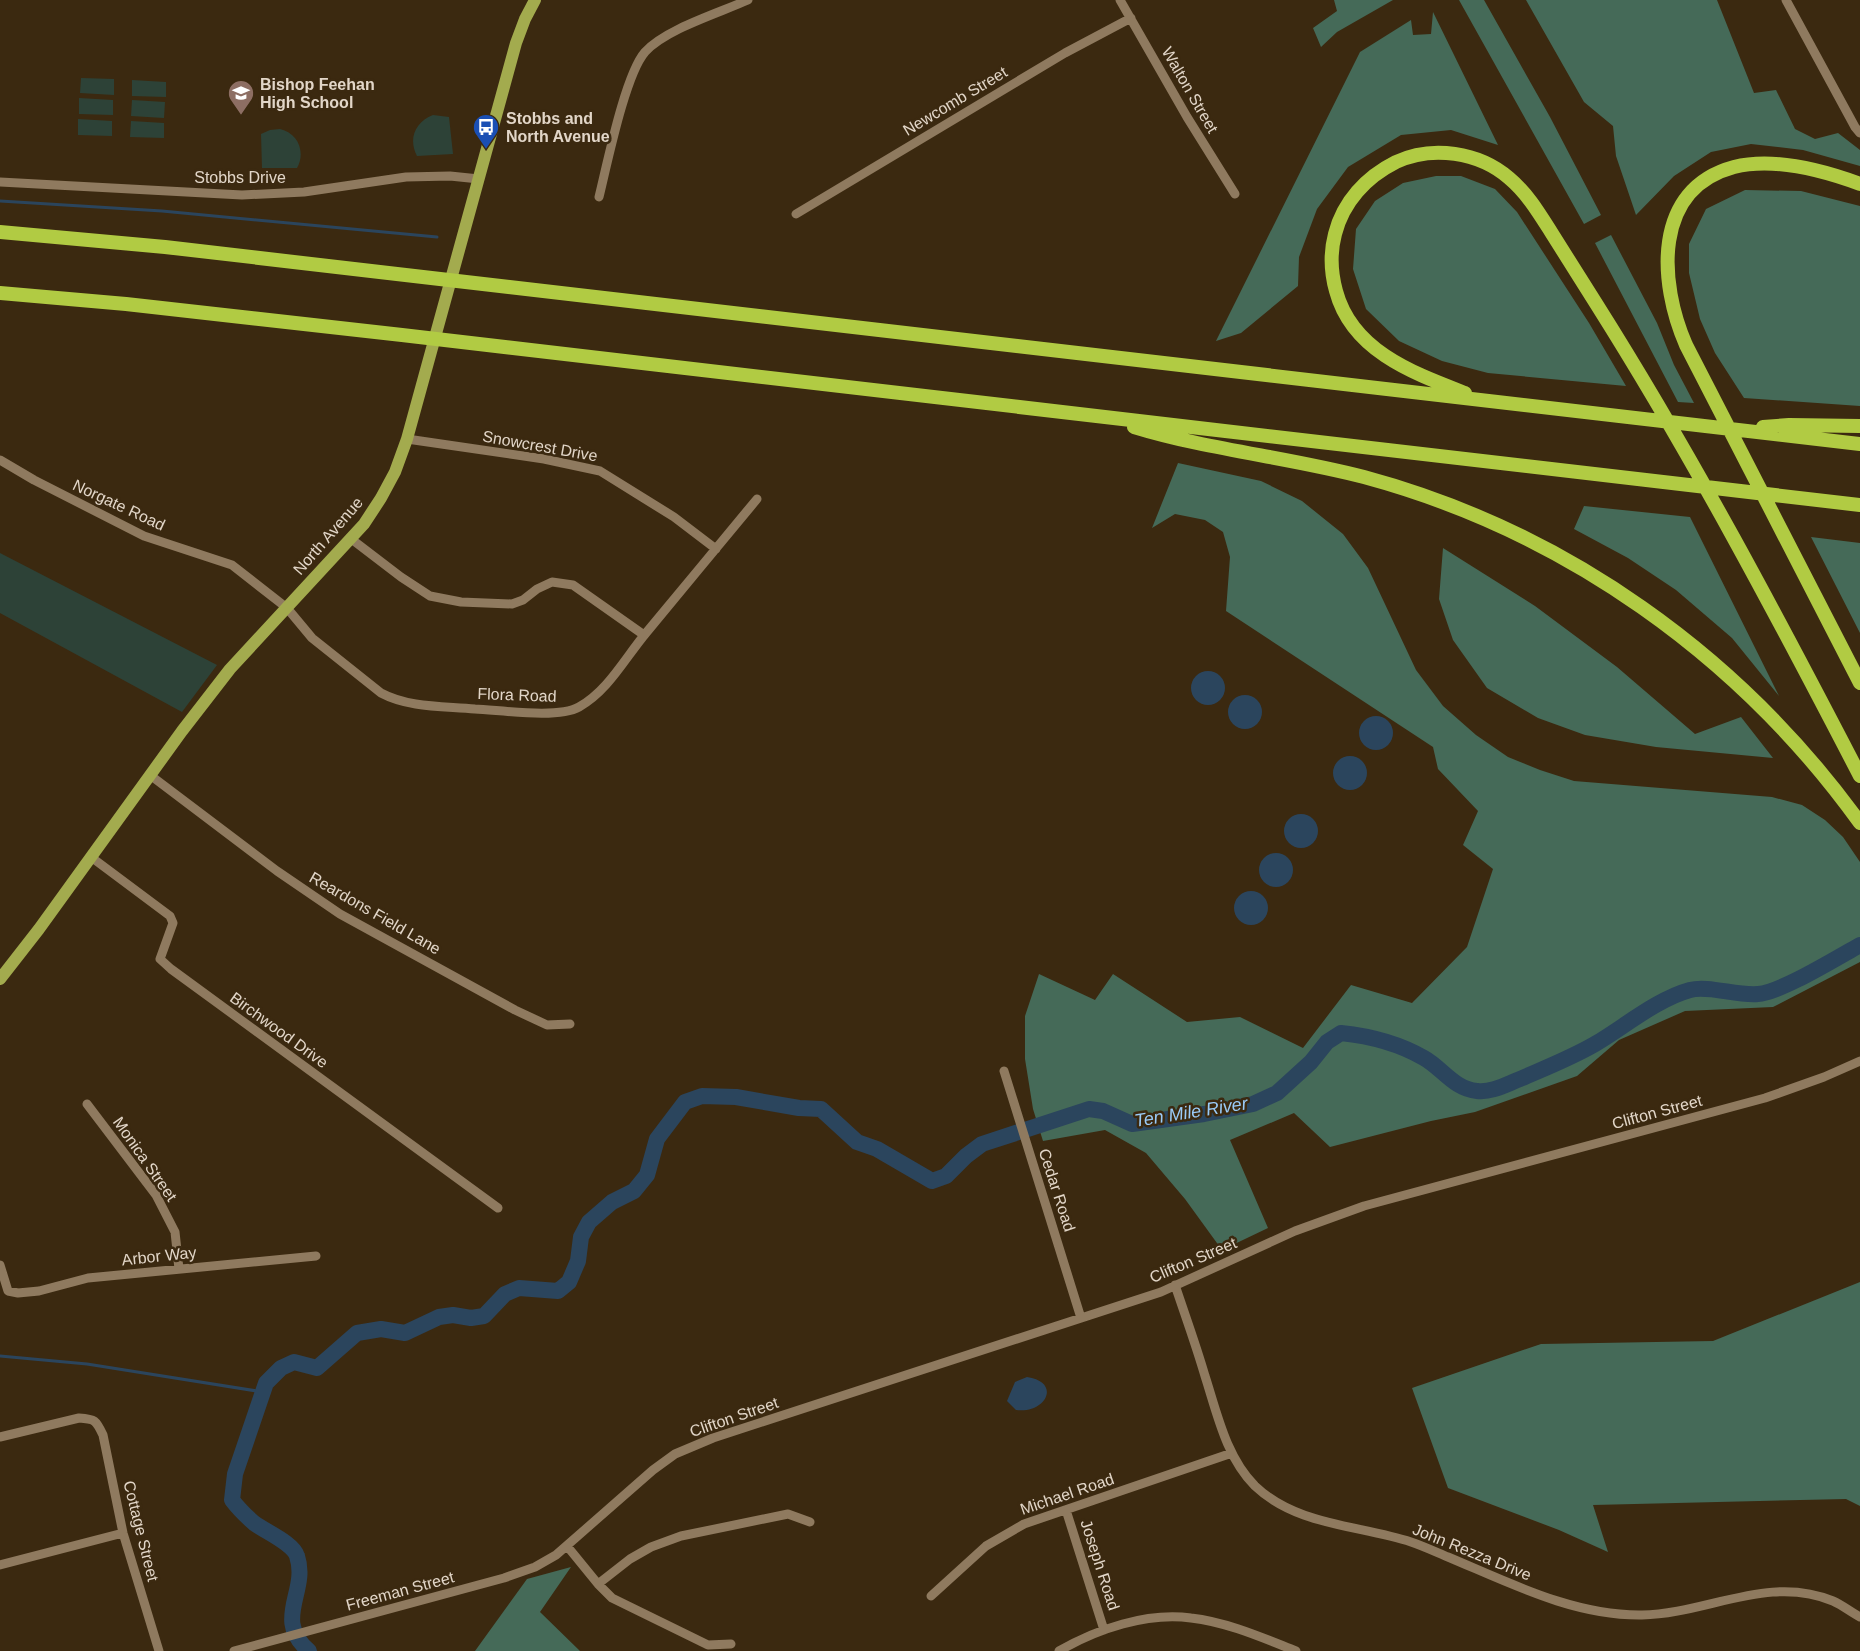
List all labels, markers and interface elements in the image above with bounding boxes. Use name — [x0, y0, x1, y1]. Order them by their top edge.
street label: Walton Street — [1159, 44, 1222, 136]
street label: Newcomb Street — [900, 63, 1011, 139]
place label: Bishop Feehan High School — [260, 76, 375, 111]
school or university icon: Bishop Feehan High School — [226, 78, 256, 116]
place label: Stobbs and North Avenue — [506, 110, 610, 145]
bus stop icon: Stobbs and North Avenue — [471, 112, 501, 150]
street label: Stobbs Drive — [194, 169, 286, 186]
street label: Snowcrest Drive — [481, 428, 599, 465]
street label: Norgate Road — [70, 476, 168, 534]
street label: North Avenue — [290, 494, 366, 578]
street label: Flora Road — [477, 685, 557, 705]
street label: Reardons Field Lane — [306, 869, 444, 958]
street label: Birchwood Drive — [227, 989, 331, 1071]
street label: Clifton Street — [1610, 1092, 1704, 1132]
water label: Ten Mile River — [1133, 1093, 1250, 1131]
street label: Monica Street — [110, 1114, 181, 1205]
street label: Cedar Road — [1036, 1146, 1078, 1234]
street label: Clifton Street — [1147, 1234, 1239, 1286]
street label: Arbor Way — [121, 1244, 197, 1268]
street label: Clifton Street — [688, 1394, 781, 1440]
street label: Michael Road — [1018, 1470, 1116, 1518]
street label: Cottage Street — [120, 1479, 162, 1584]
street label: Joseph Road — [1077, 1518, 1123, 1612]
street label: John Rezza Drive — [1410, 1520, 1534, 1584]
street label: Freeman Street — [344, 1568, 456, 1614]

